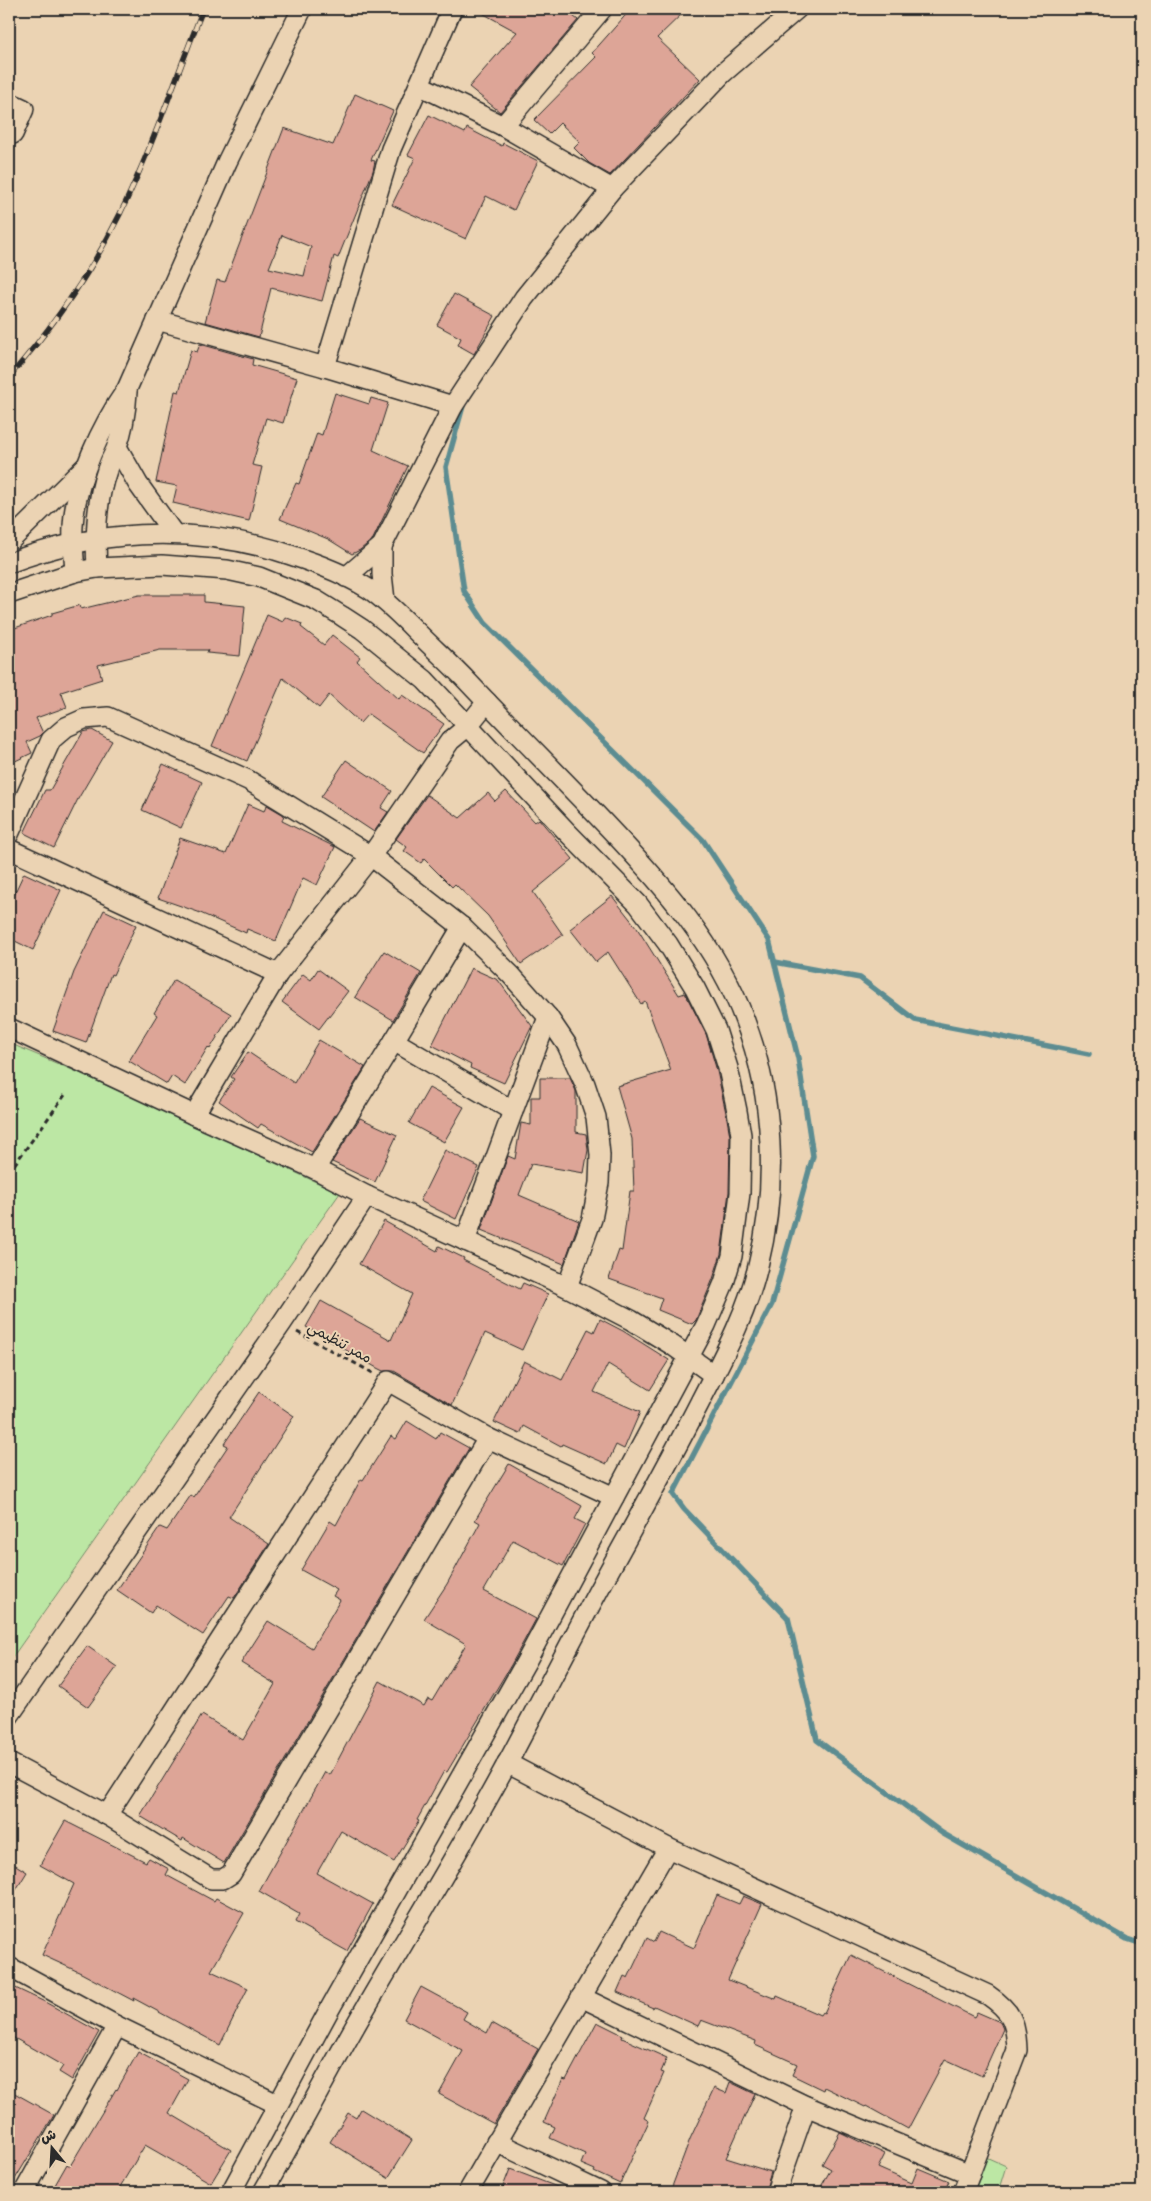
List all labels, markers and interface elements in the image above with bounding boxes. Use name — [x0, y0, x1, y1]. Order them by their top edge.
street label: ممر تنظيمي — [303, 1317, 375, 1370]
north arrow — [28, 2124, 78, 2174]
text: ش — [38, 2126, 58, 2147]

